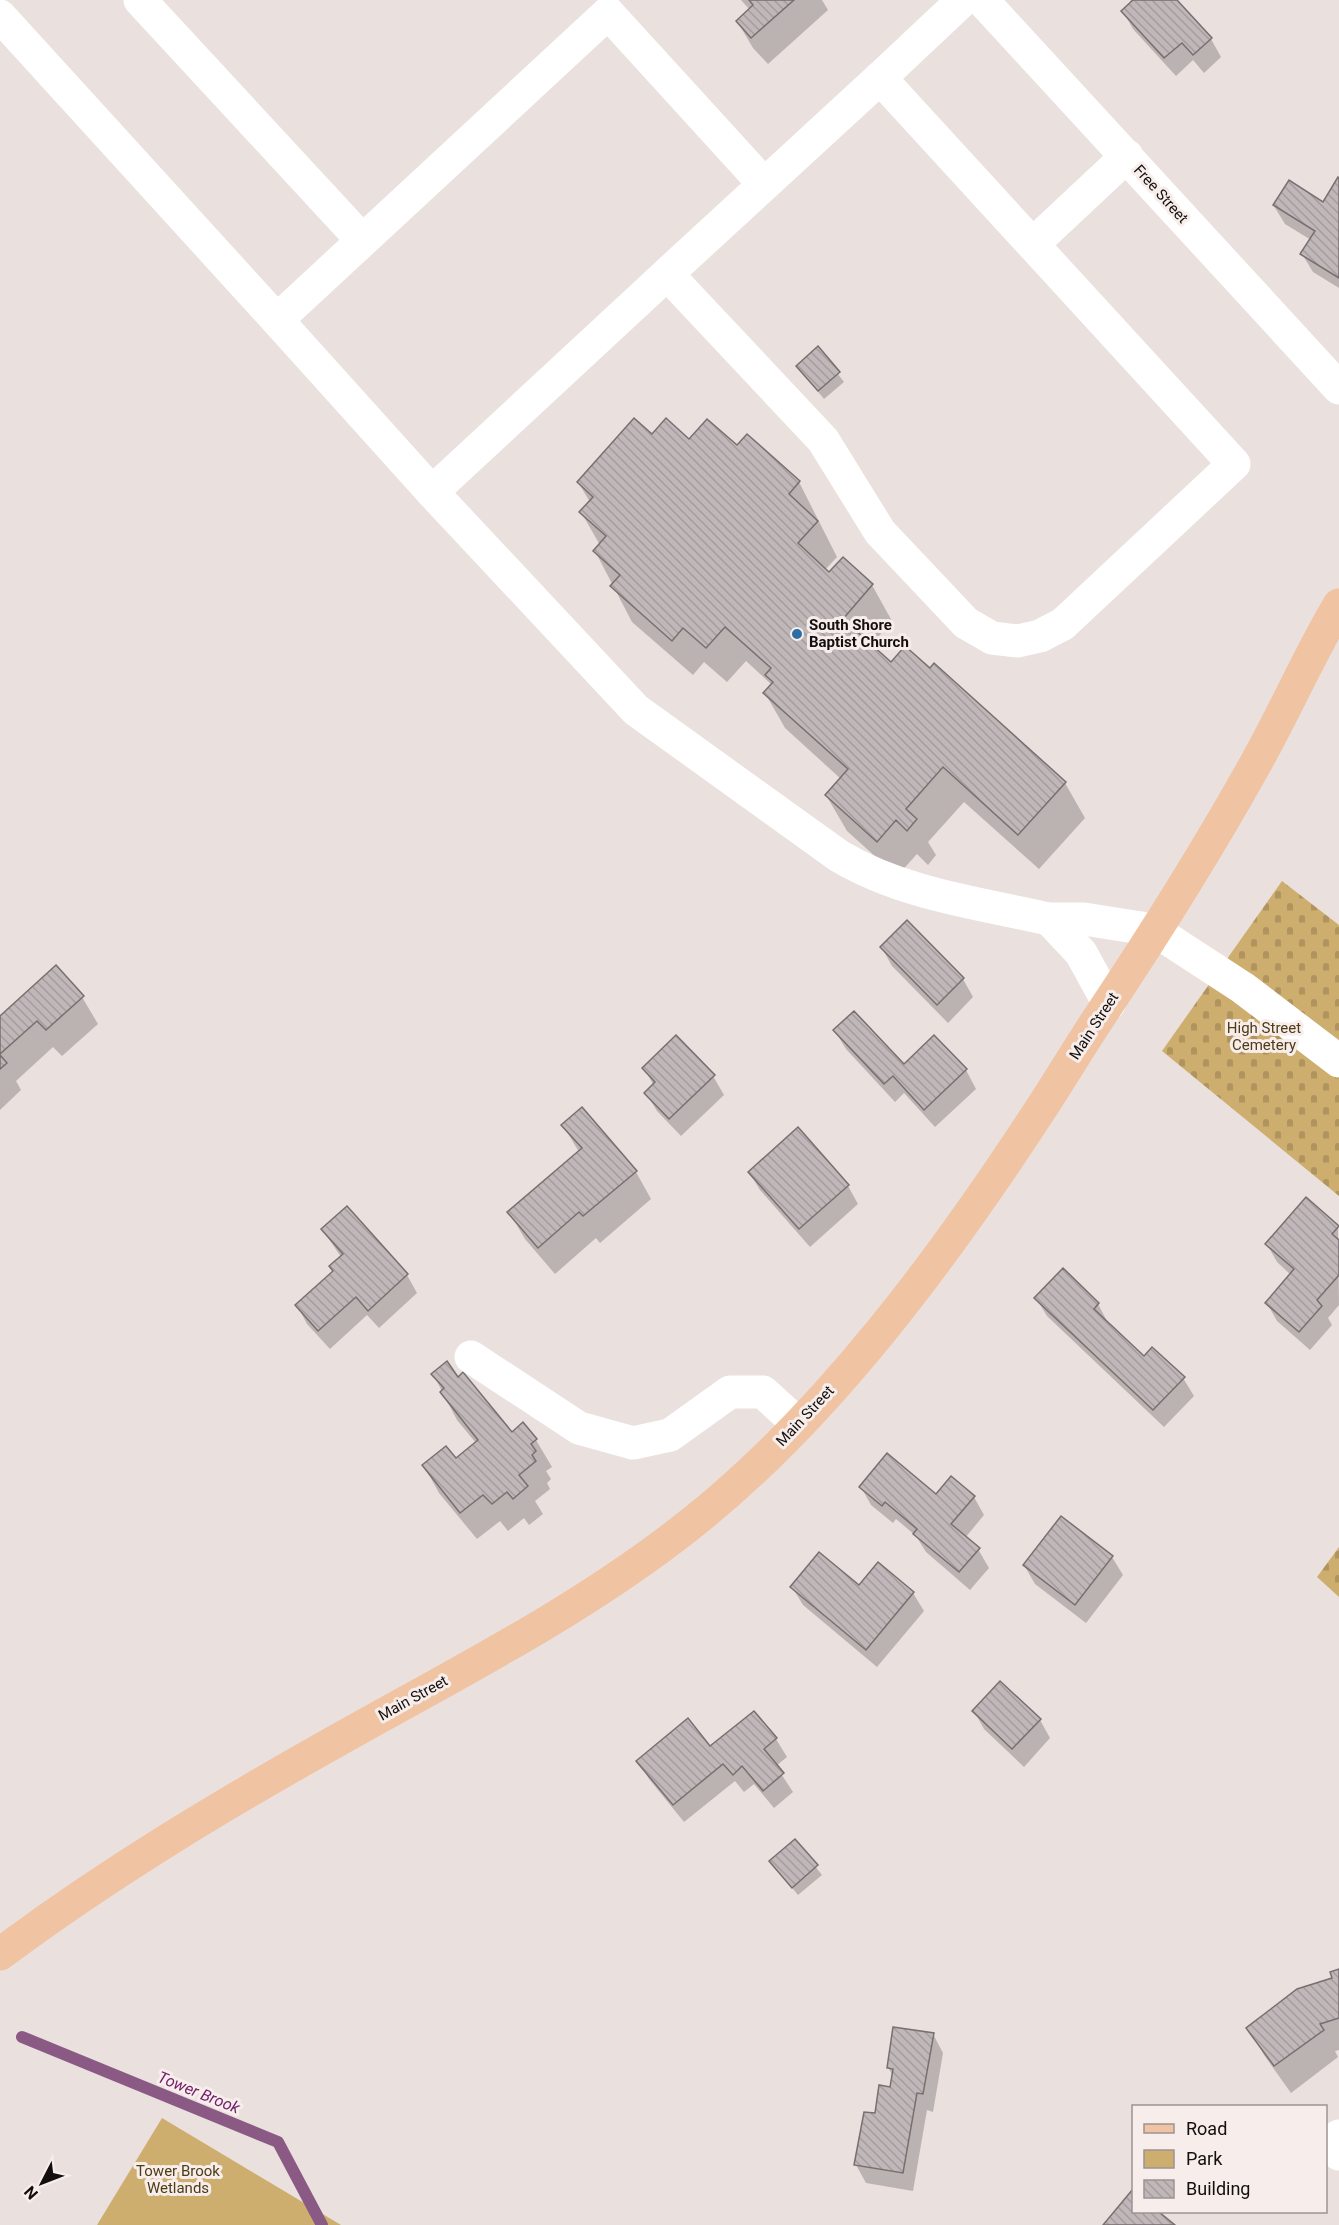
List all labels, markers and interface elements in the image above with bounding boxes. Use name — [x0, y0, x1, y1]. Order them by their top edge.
street label: Free Street — [1130, 161, 1192, 227]
place label: South Shore Baptist Church — [809, 616, 909, 651]
marker: South Shore Baptist Church — [790, 627, 804, 641]
street label: Main Street — [1066, 989, 1122, 1063]
park label: High Street Cemetery — [1227, 1019, 1301, 1054]
street label: Main Street — [772, 1382, 838, 1450]
street label: Main Street — [375, 1672, 451, 1724]
water label: Tower Brook — [155, 2067, 244, 2118]
legend — [1132, 2105, 1327, 2213]
text: Road — [1186, 2118, 1227, 2139]
text: Park — [1186, 2148, 1223, 2169]
north arrow — [12, 2153, 72, 2213]
park label: Tower Brook Wetlands — [136, 2162, 220, 2197]
text: Building — [1186, 2178, 1250, 2199]
text: N — [20, 2182, 42, 2203]

